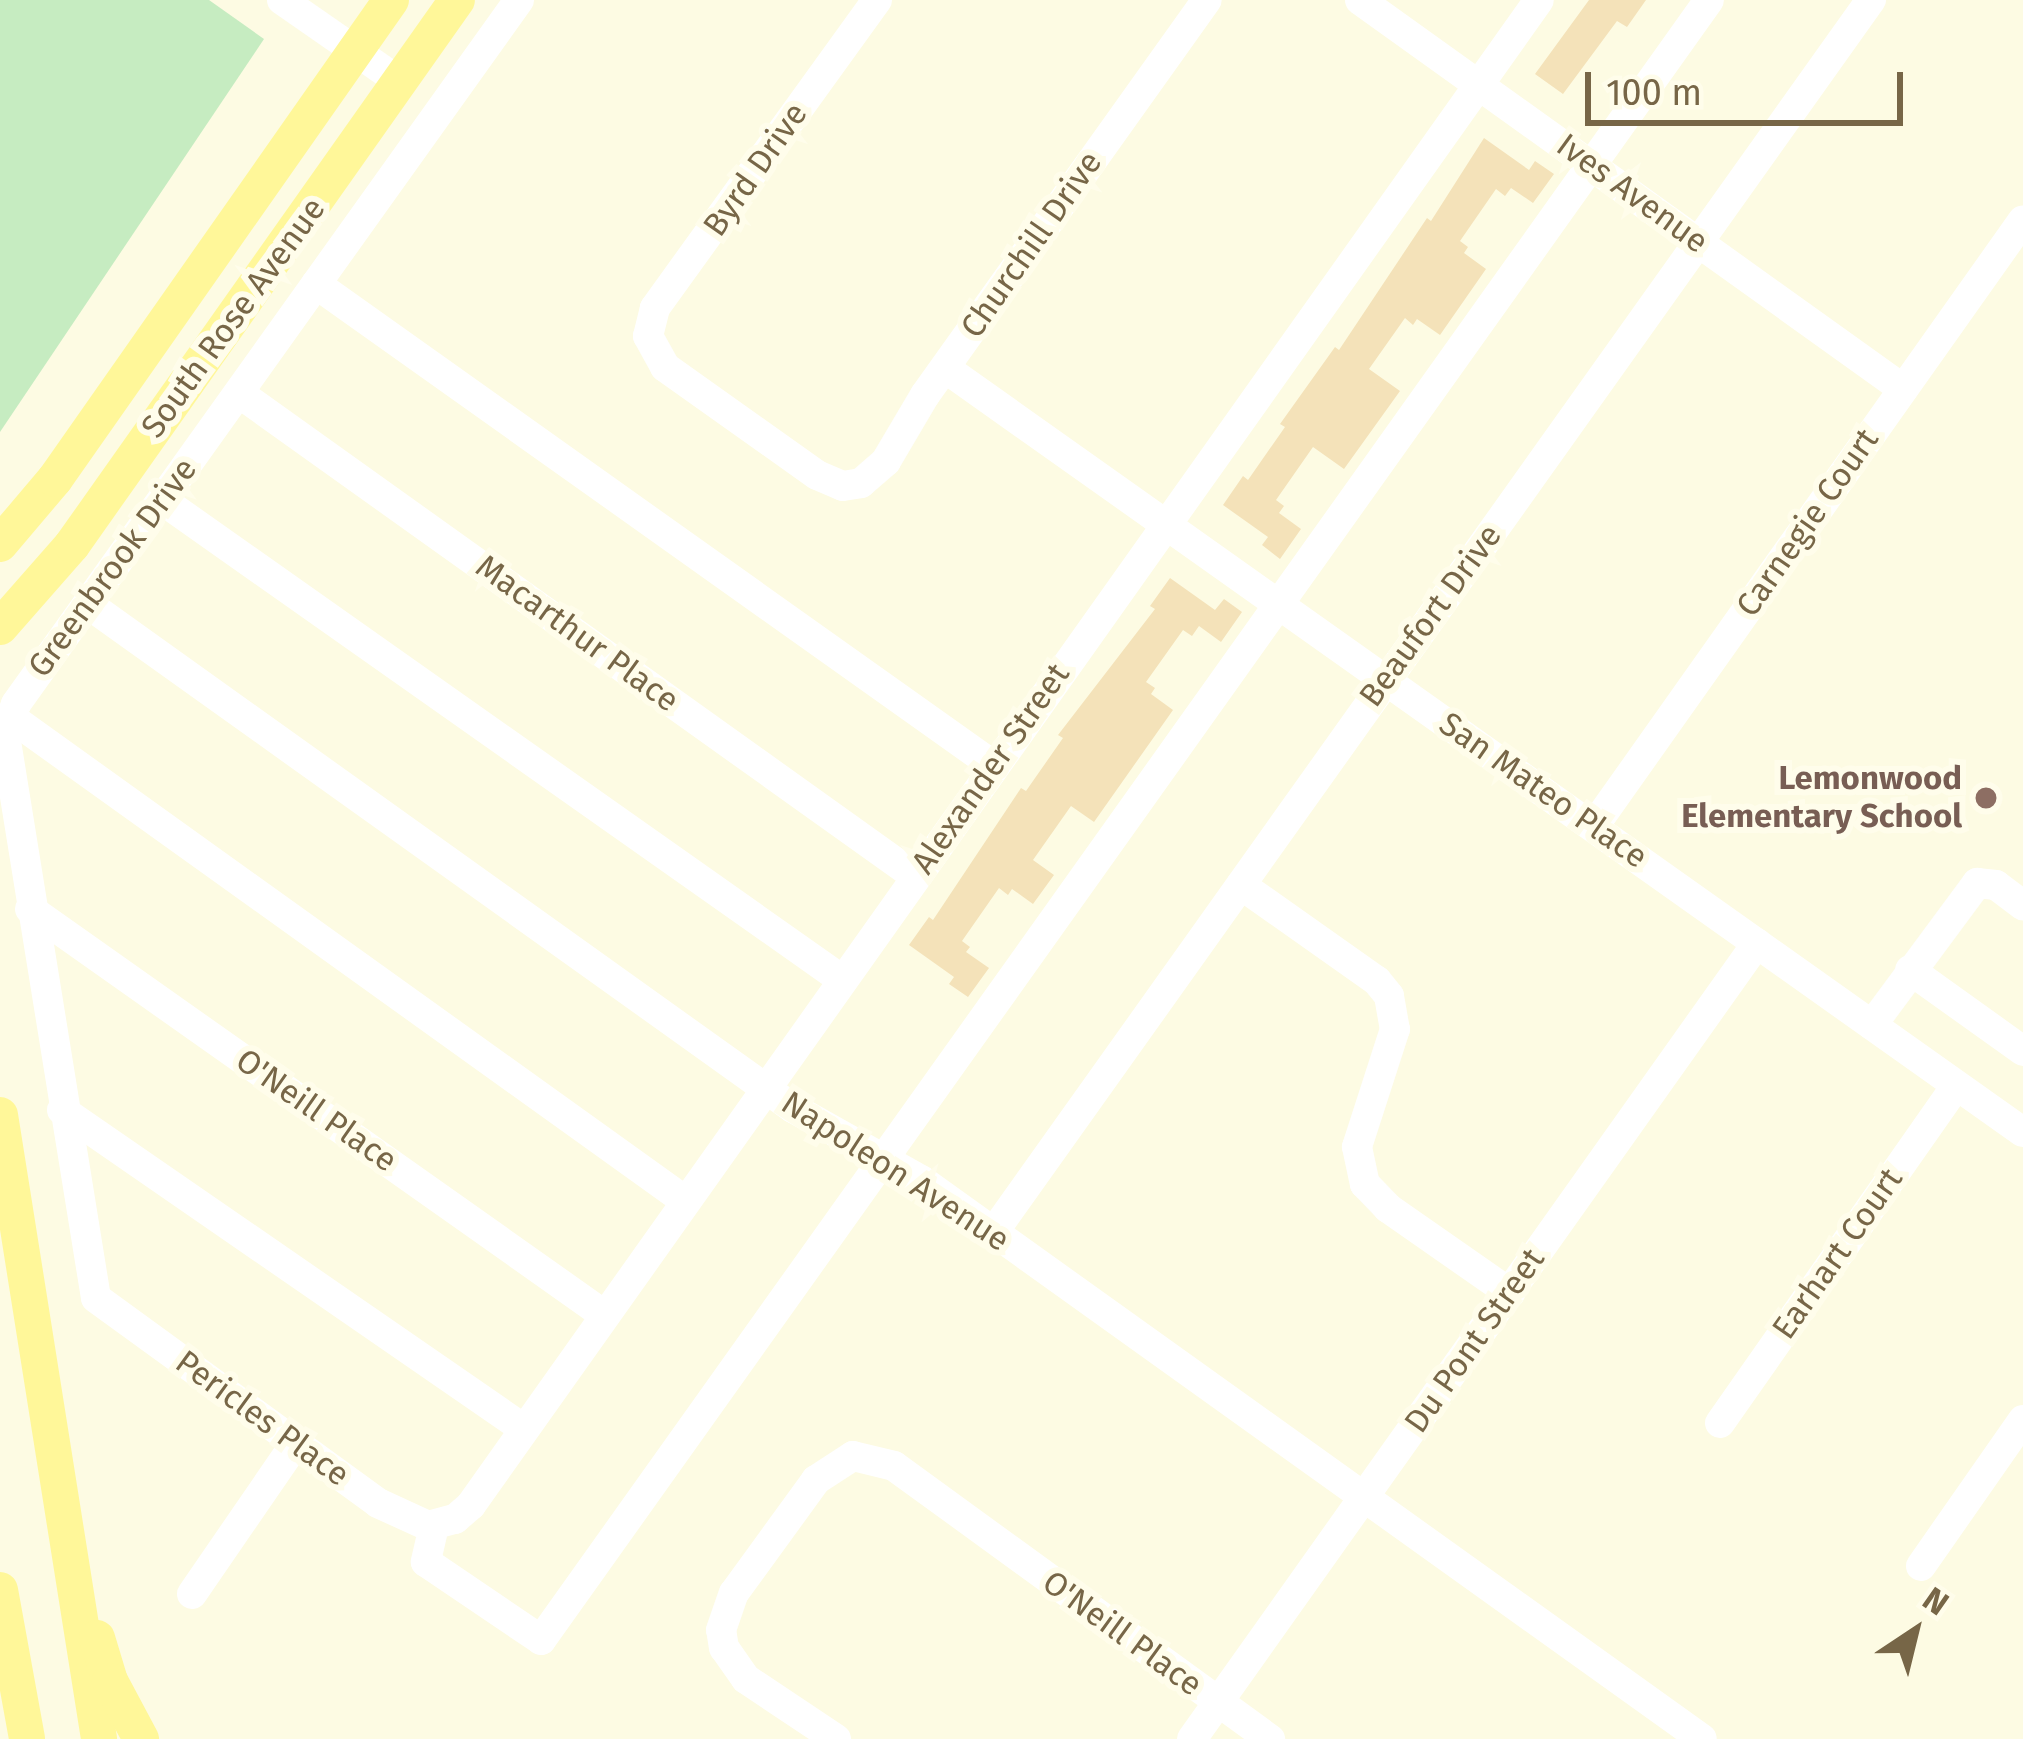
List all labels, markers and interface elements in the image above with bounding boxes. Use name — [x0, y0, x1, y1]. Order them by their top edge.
scale bar — [1591, 48, 1909, 122]
text: 100 m — [1606, 71, 1702, 115]
street label: Byrd Drive — [696, 96, 816, 244]
street label: Ives Avenue — [1549, 126, 1715, 262]
street label: Churchill Drive — [953, 144, 1111, 346]
street label: South Rose Avenue — [134, 190, 334, 446]
street label: Carnegie Court — [1729, 421, 1887, 625]
street label: Greenbrook Drive — [20, 451, 206, 685]
street label: Beaufort Drive — [1352, 517, 1510, 715]
street label: Macarthur Place — [468, 547, 686, 721]
street label: Alexander Street — [904, 656, 1078, 882]
street label: San Mateo Place — [1432, 705, 1654, 877]
place label: Lemonwood Elementary School — [1681, 759, 1962, 837]
marker: Lemonwood Elementary School — [1973, 785, 1999, 811]
street label: O'Neill Place — [228, 1041, 404, 1181]
street label: Napoleon Avenue — [774, 1084, 1016, 1260]
street label: Earhart Court — [1765, 1161, 1911, 1347]
street label: Du Pont Street — [1397, 1241, 1553, 1441]
street label: Pericles Place — [167, 1343, 357, 1495]
street label: O'Neill Place — [1035, 1563, 1209, 1705]
north arrow — [1855, 1571, 1975, 1691]
text: N — [1915, 1579, 1956, 1624]

